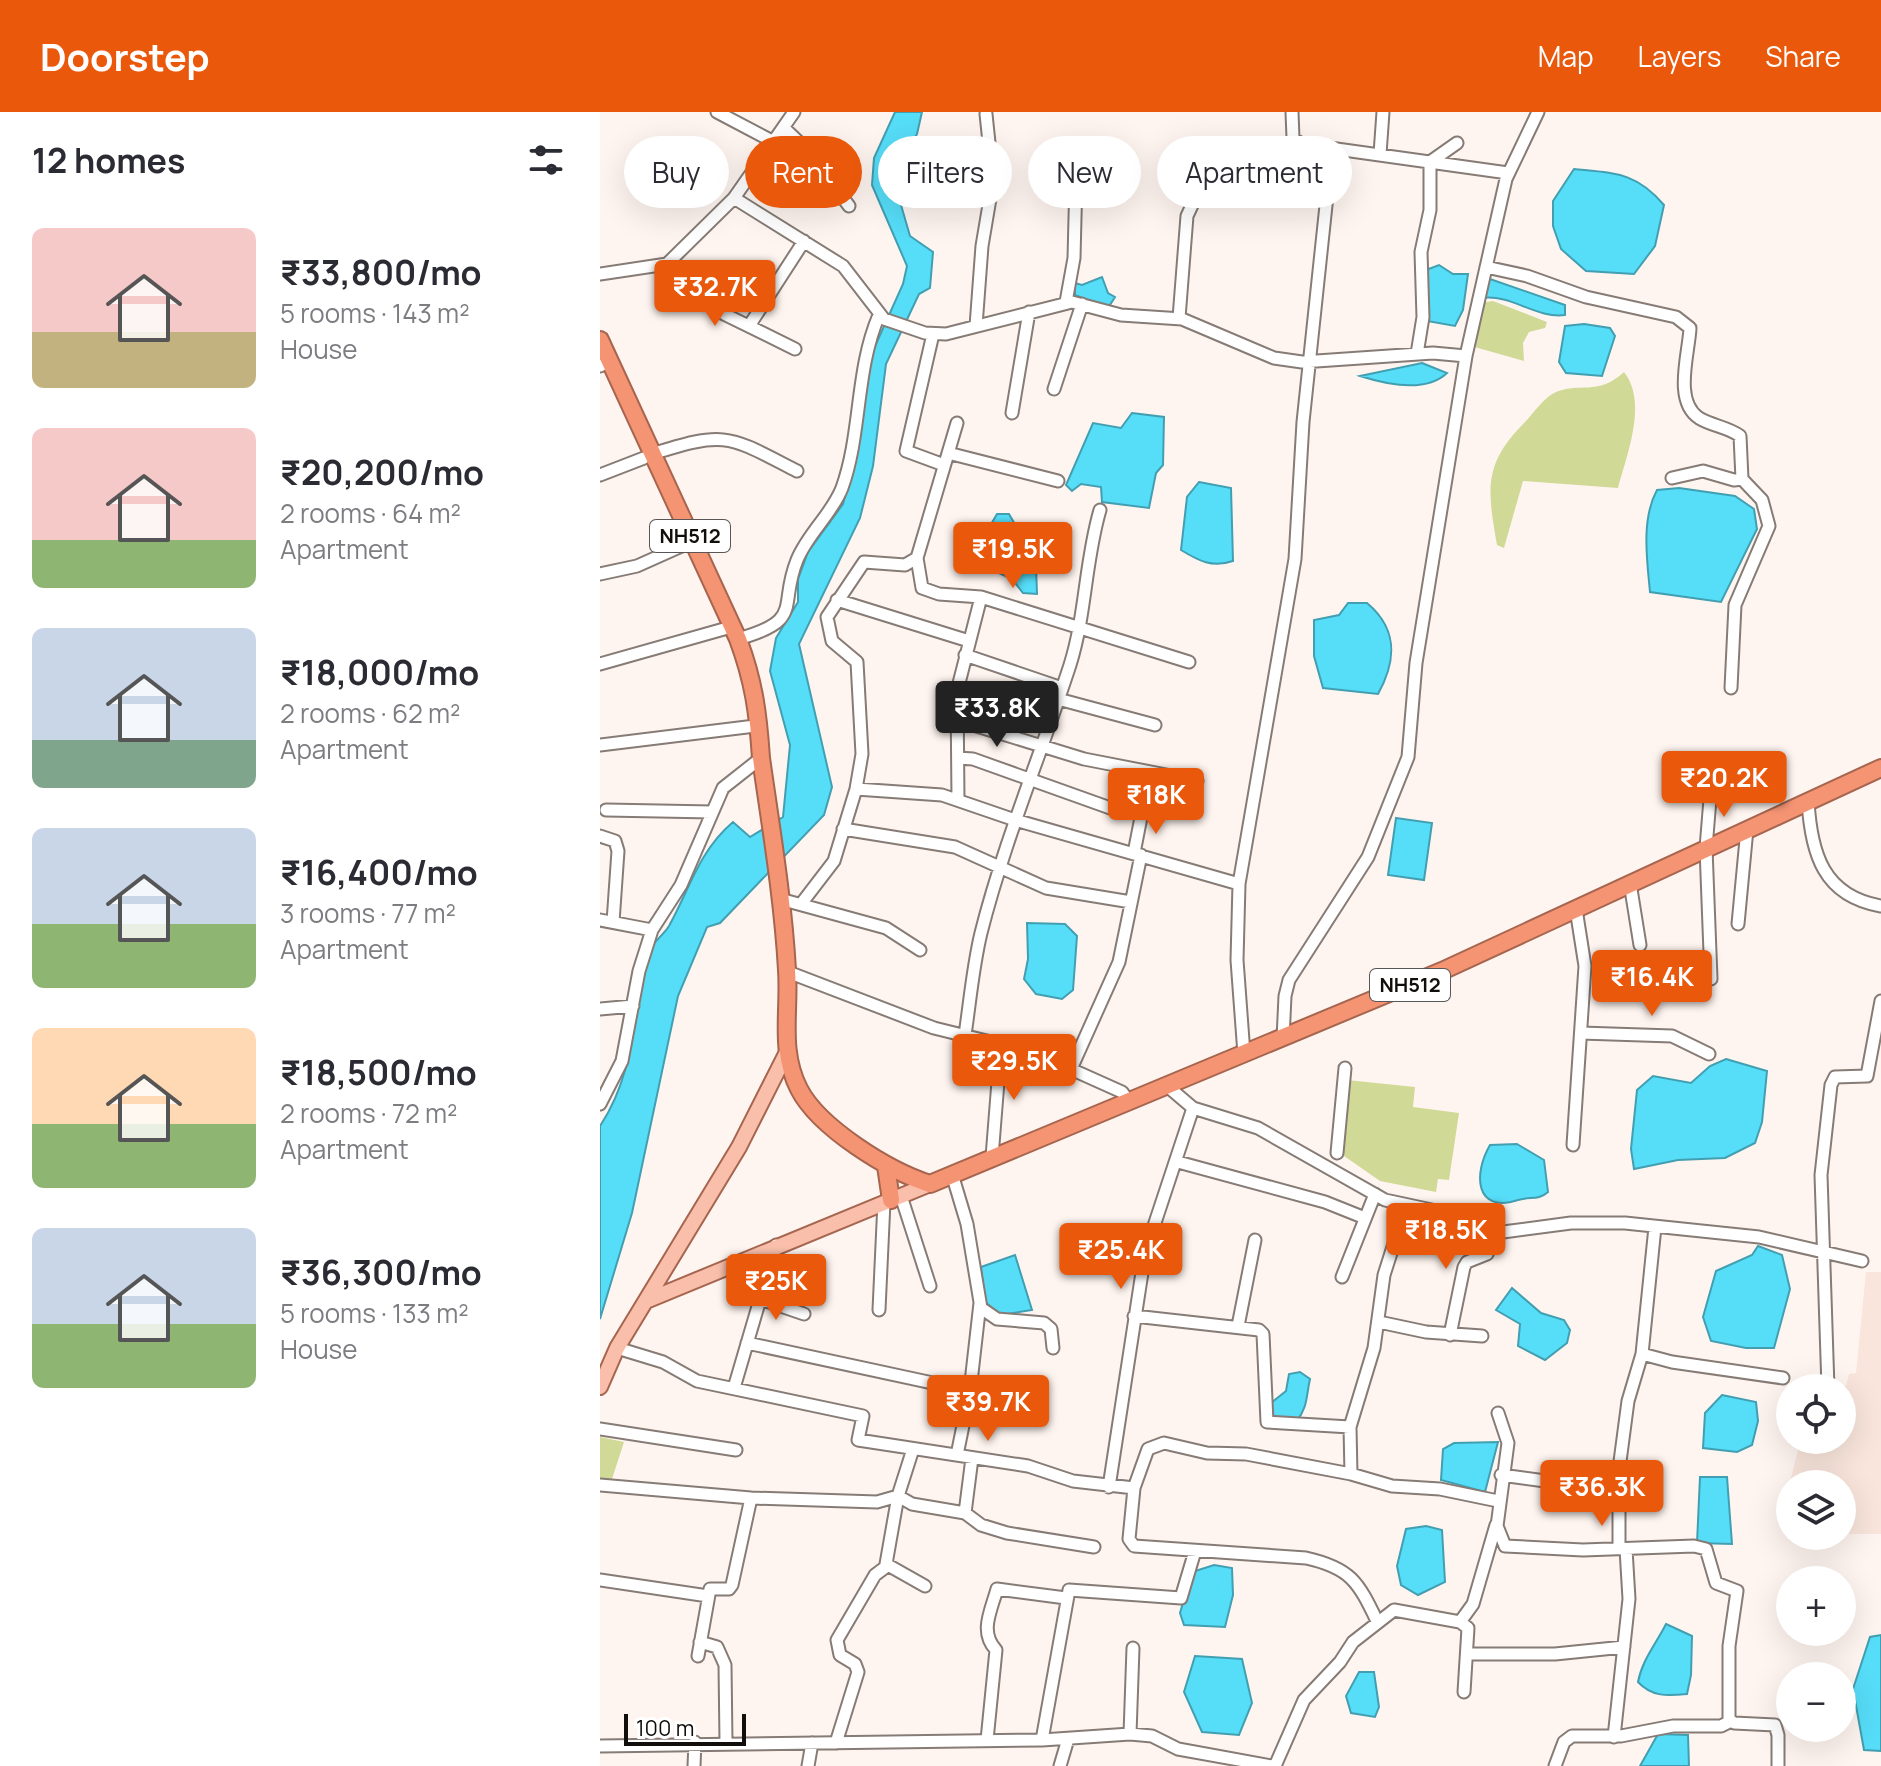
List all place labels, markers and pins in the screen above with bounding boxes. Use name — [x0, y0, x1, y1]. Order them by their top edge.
pin: ₹32.7K — [650, 260, 780, 328]
pin: ₹19.5K — [948, 522, 1078, 590]
pin: ₹33.8K — [932, 681, 1062, 749]
pin: ₹20.2K — [1659, 751, 1789, 819]
pin: ₹18K — [1109, 768, 1203, 836]
pin: ₹16.4K — [1587, 950, 1717, 1018]
pin: ₹29.5K — [949, 1034, 1079, 1102]
pin: ₹18.5K — [1381, 1203, 1511, 1271]
pin: ₹25.4K — [1056, 1223, 1186, 1291]
pin: ₹25K — [729, 1254, 823, 1322]
pin: ₹39.7K — [923, 1375, 1053, 1443]
pin: ₹36.3K — [1537, 1460, 1667, 1528]

